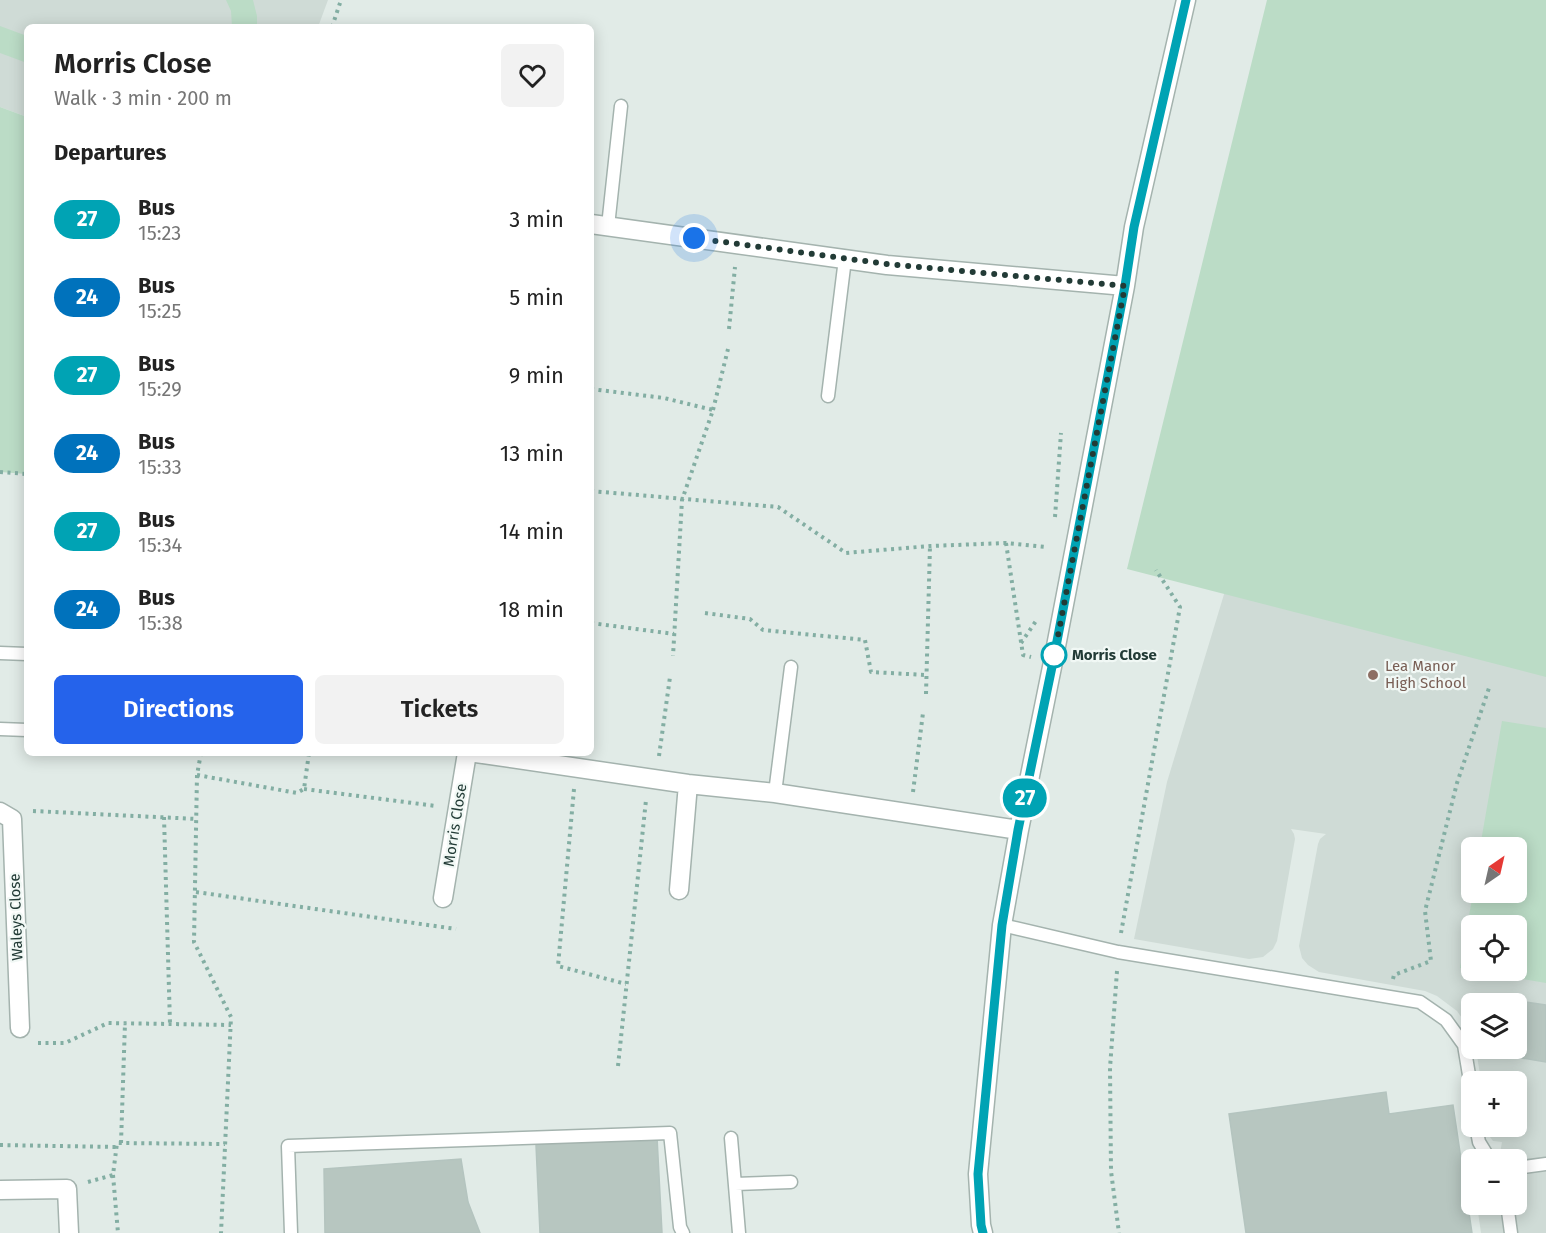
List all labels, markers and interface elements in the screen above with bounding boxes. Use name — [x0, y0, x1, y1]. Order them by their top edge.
button: heart — [501, 44, 564, 107]
text: Morris Close — [54, 47, 212, 80]
text: Walk · 3 min · 200 m — [54, 86, 232, 110]
text: Departures — [54, 139, 166, 166]
text: Bus — [138, 194, 175, 221]
text: 27 — [77, 206, 97, 232]
text: 3 min — [509, 206, 564, 233]
text: 15:23 — [138, 221, 181, 245]
your location — [679, 223, 709, 253]
text: Bus — [138, 272, 175, 299]
text: 24 — [76, 284, 98, 310]
text: 5 min — [509, 284, 564, 311]
text: 15:25 — [138, 299, 181, 323]
text: Bus — [138, 350, 175, 377]
text: 27 — [77, 362, 97, 388]
text: 9 min — [509, 362, 564, 389]
text: 15:29 — [138, 377, 182, 401]
text: Bus — [138, 428, 175, 455]
text: 24 — [76, 440, 98, 466]
text: 13 min — [500, 440, 564, 467]
text: 15:33 — [138, 455, 182, 479]
text: Bus — [138, 506, 175, 533]
text: 27 — [77, 518, 97, 544]
text: 14 min — [499, 518, 564, 545]
text: 15:34 — [138, 533, 182, 557]
text: Bus — [138, 584, 175, 611]
text: 24 — [76, 596, 98, 622]
text: 18 min — [499, 596, 564, 623]
text: 15:38 — [138, 611, 183, 635]
marker: Morris Close — [1041, 642, 1067, 668]
place label: Morris Close — [1072, 646, 1157, 664]
place label: Lea Manor High School — [1385, 657, 1467, 692]
marker: Lea Manor High School — [1366, 668, 1380, 682]
button: Directions — [54, 675, 303, 744]
button: Tickets — [315, 675, 564, 744]
line badge: 27 — [998, 778, 1052, 818]
street label: Morris Close — [440, 782, 470, 868]
text: 27 — [1015, 785, 1035, 811]
north arrow — [1461, 837, 1527, 903]
map controls — [1461, 837, 1527, 1215]
street label: Waleys Close — [5, 873, 27, 961]
button: locate — [1461, 915, 1527, 981]
button: layers — [1461, 993, 1527, 1059]
button: + — [1461, 1071, 1527, 1137]
button: − — [1461, 1149, 1527, 1215]

